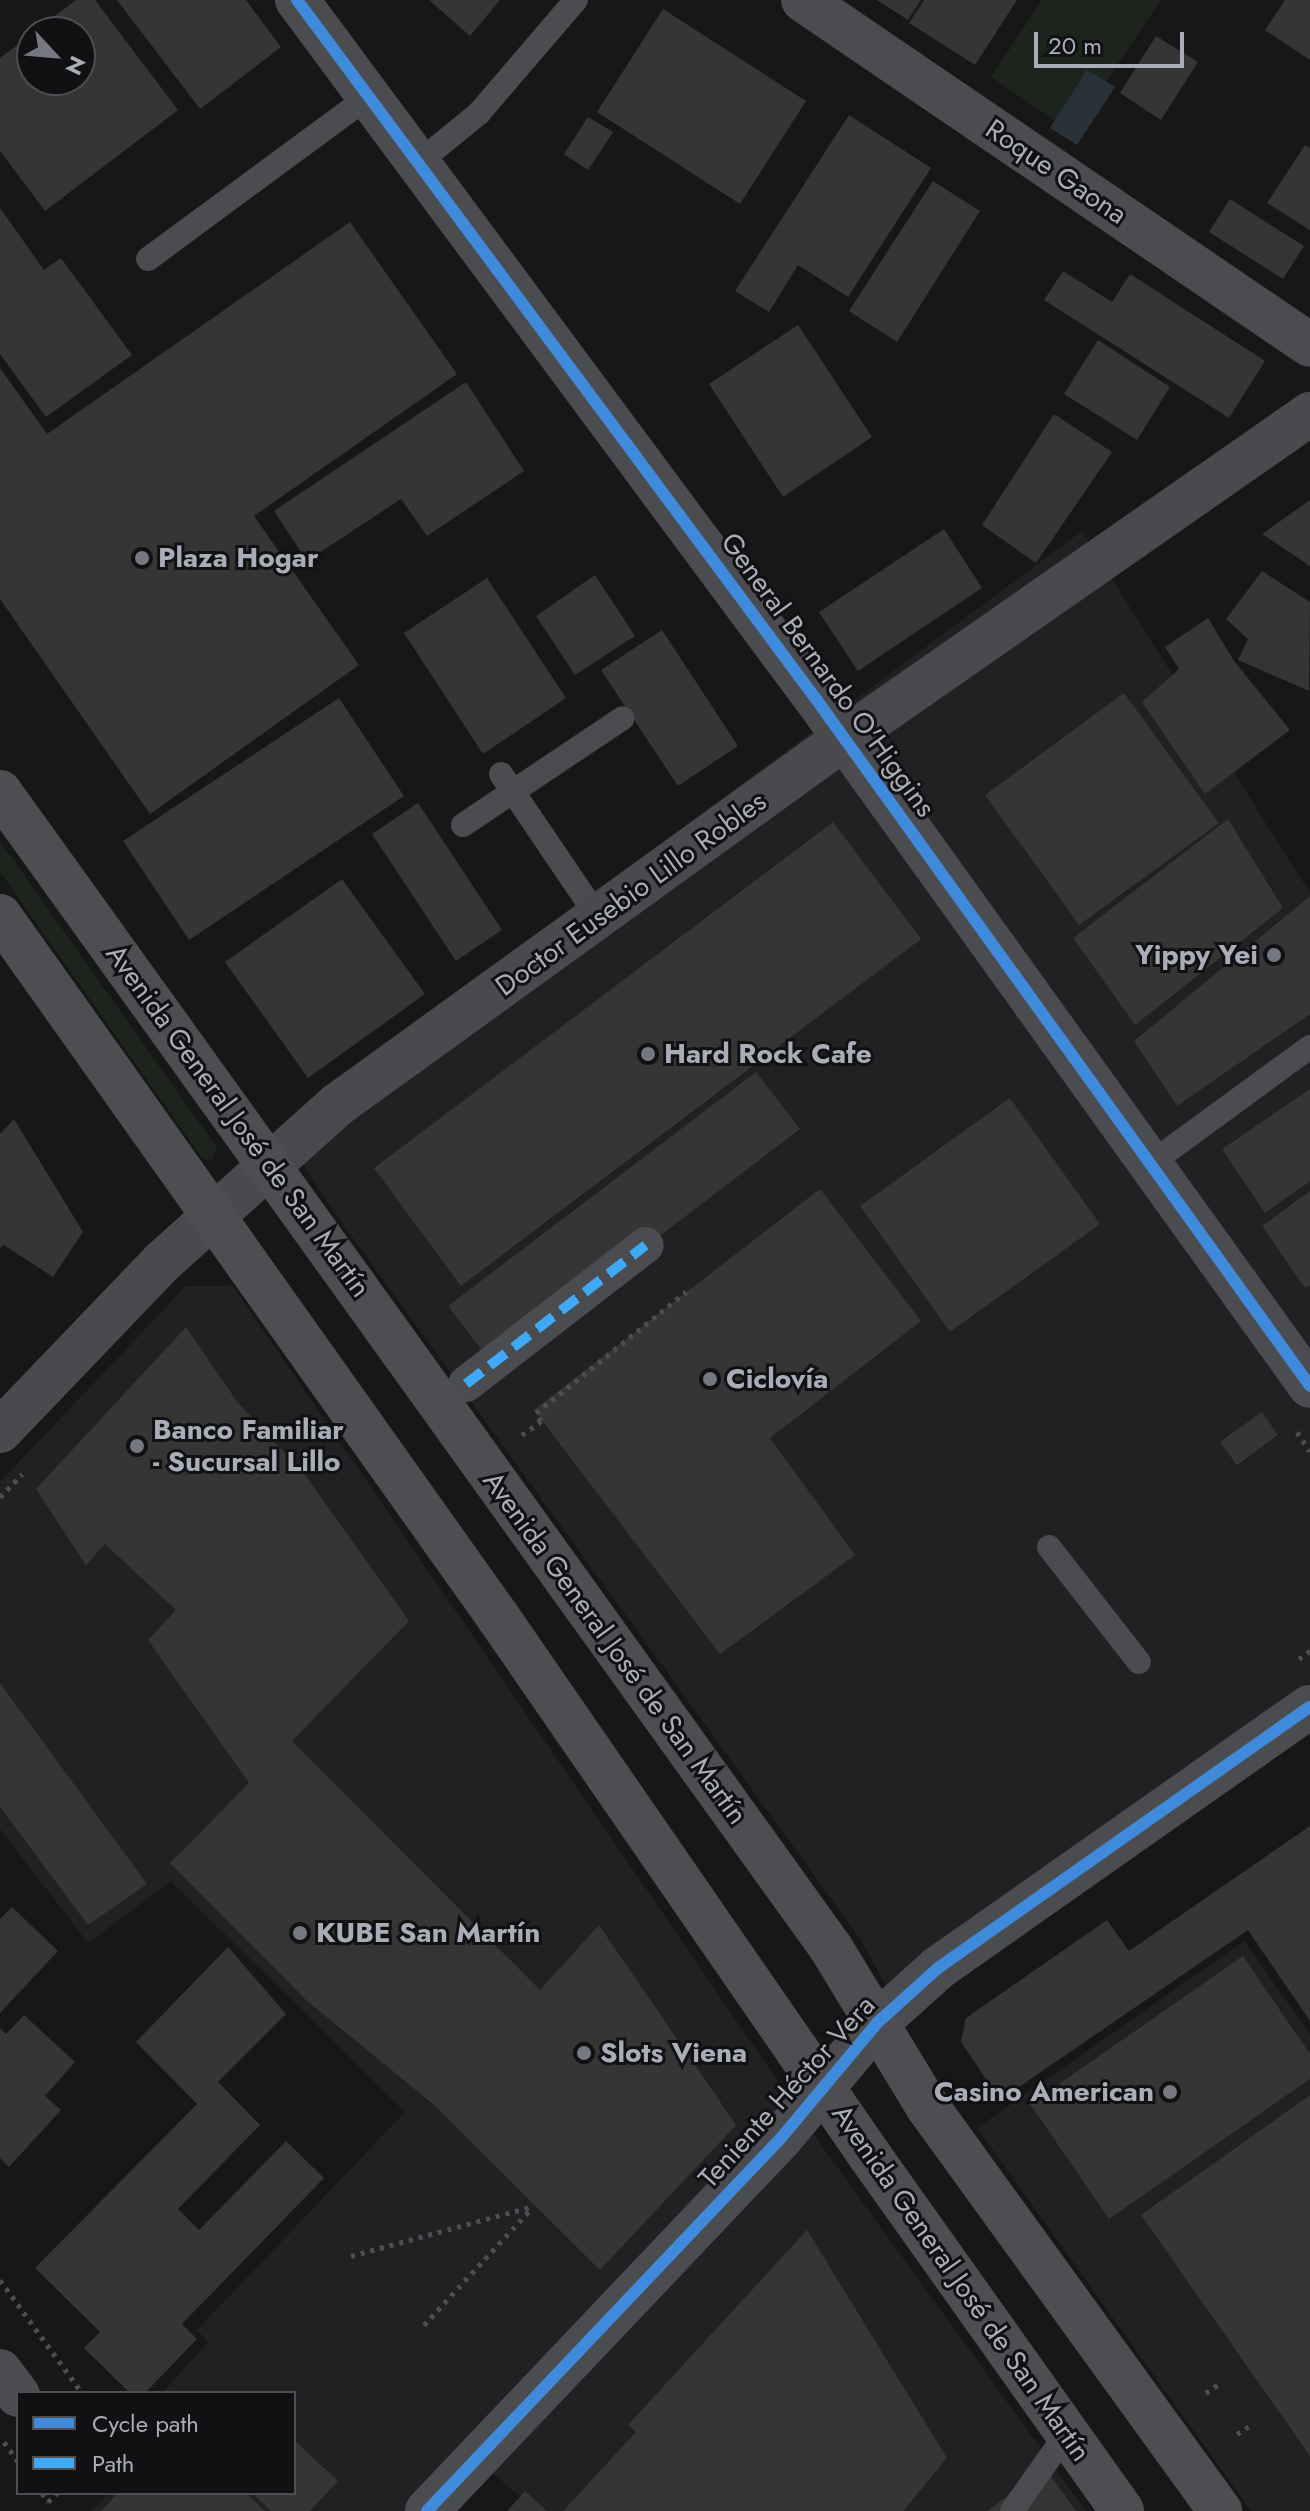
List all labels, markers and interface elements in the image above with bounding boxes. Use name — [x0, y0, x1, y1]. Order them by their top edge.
north arrow — [16, 16, 96, 96]
scale bar — [1038, 16, 1188, 66]
text: 20 m — [1048, 28, 1102, 63]
text: N — [58, 51, 94, 81]
street label: Roque Gaona — [979, 112, 1133, 232]
street label: General Bernardo O'Higgins — [714, 526, 942, 824]
place label: Plaza Hogar — [158, 541, 318, 575]
marker: Plaza Hogar — [133, 549, 151, 567]
street label: Doctor Eusebio Lillo Robles — [489, 785, 773, 1003]
street label: Avenida General José de San Martín — [99, 938, 377, 1304]
place label: Yippy Yei — [1135, 938, 1258, 972]
marker: Yippy Yei — [1265, 946, 1283, 964]
place label: Hard Rock Cafe — [664, 1037, 872, 1071]
marker: Hard Rock Cafe — [639, 1045, 657, 1063]
place label: Ciclovía — [726, 1362, 828, 1396]
marker: Ciclovía — [701, 1370, 719, 1388]
place label: Banco Familiar - Sucursal Lillo — [153, 1413, 344, 1479]
marker: Banco Familiar - Sucursal Lillo — [128, 1437, 146, 1455]
street label: Avenida General José de San Martín — [476, 1465, 754, 1831]
place label: KUBE San Martín — [316, 1916, 540, 1950]
marker: KUBE San Martín — [291, 1924, 309, 1942]
street label: Teniente Héctor Vera — [692, 1989, 882, 2195]
place label: Slots Viena — [600, 2036, 747, 2070]
marker: Slots Viena — [575, 2044, 593, 2062]
place label: Casino American — [934, 2075, 1154, 2109]
marker: Casino American — [1161, 2083, 1179, 2101]
street label: Avenida General José de San Martín — [825, 2098, 1097, 2468]
legend — [16, 2391, 296, 2495]
text: Cycle path — [92, 2406, 199, 2441]
text: Path — [92, 2446, 134, 2481]

